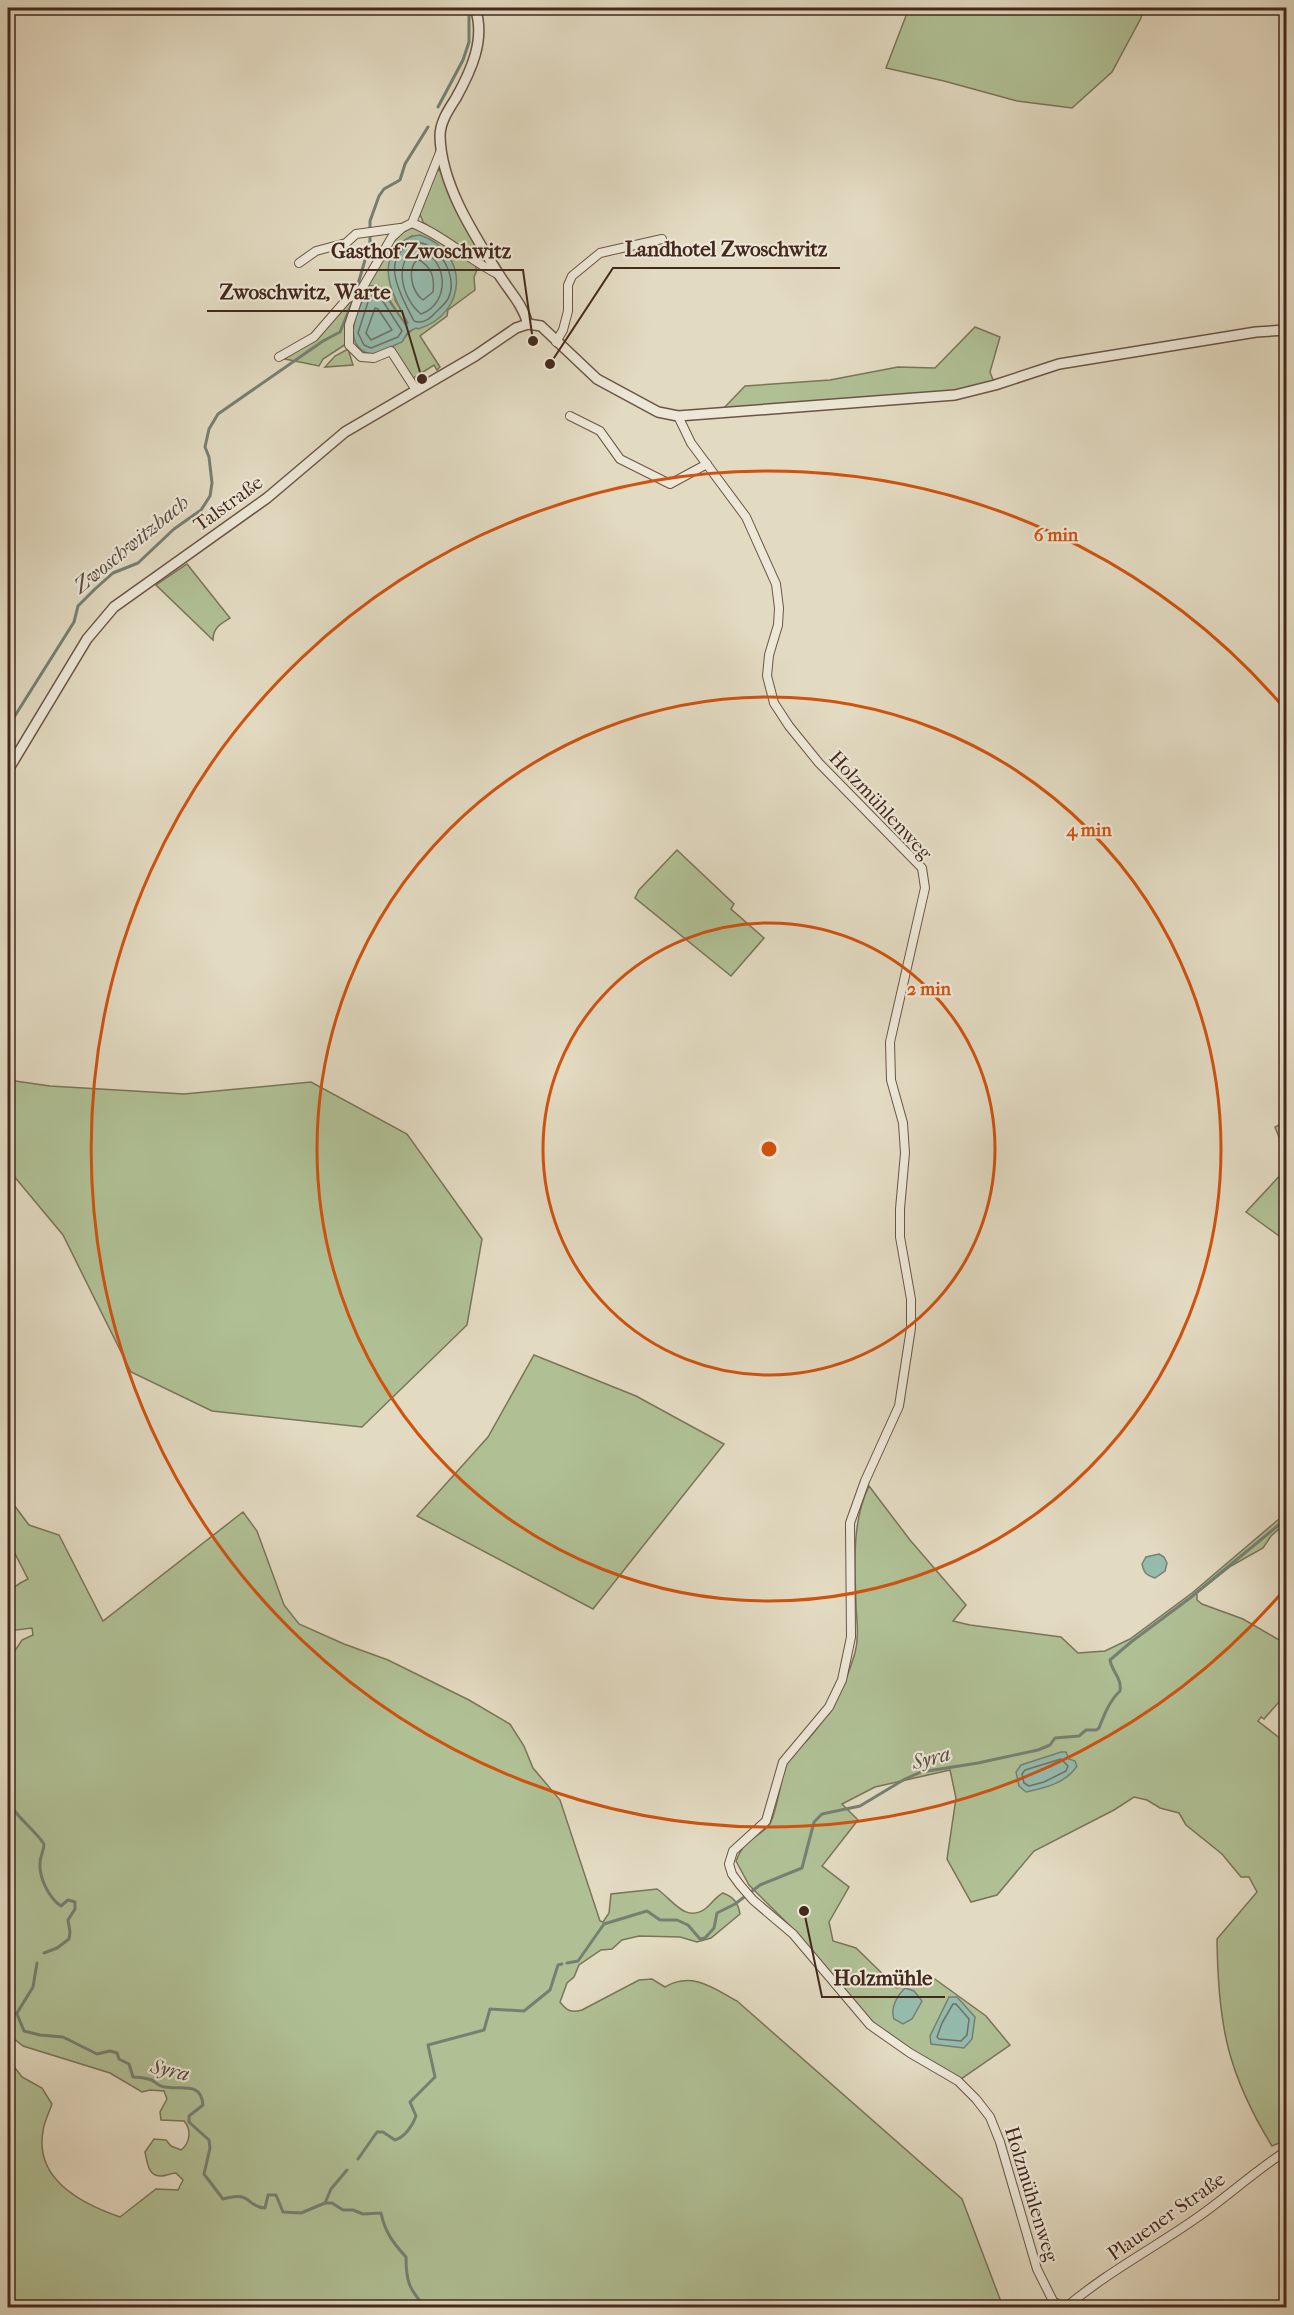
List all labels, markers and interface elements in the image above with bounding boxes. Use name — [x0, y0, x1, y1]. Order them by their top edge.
callout: Landhotel Zwoschwitz — [613, 229, 840, 268]
callout: Gasthof Zwoschwitz — [319, 231, 523, 270]
text: Landhotel Zwoschwitz — [625, 237, 828, 261]
text: Gasthof Zwoschwitz — [331, 239, 512, 263]
callout: Zwoschwitz, Warte — [207, 272, 402, 311]
text: Zwoschwitz, Warte — [219, 280, 391, 304]
street label: Talstraße — [189, 471, 267, 536]
water label: Zwoschwitzbach — [67, 490, 194, 599]
text: 6 min — [1034, 525, 1079, 546]
street label: Holzmühlenweg — [824, 746, 937, 865]
text: 4 min — [1065, 820, 1112, 841]
text: 2 min — [907, 979, 951, 1000]
centre of rings — [759, 1139, 779, 1159]
water label: Syra — [908, 1741, 953, 1775]
callout: Holzmühle — [822, 1958, 945, 1997]
text: Holzmühle — [834, 1966, 933, 1990]
water label: Syra — [147, 2054, 192, 2086]
street label: Holzmühlenweg — [1000, 2124, 1063, 2265]
street label: Plauener Straße — [1103, 2167, 1230, 2265]

